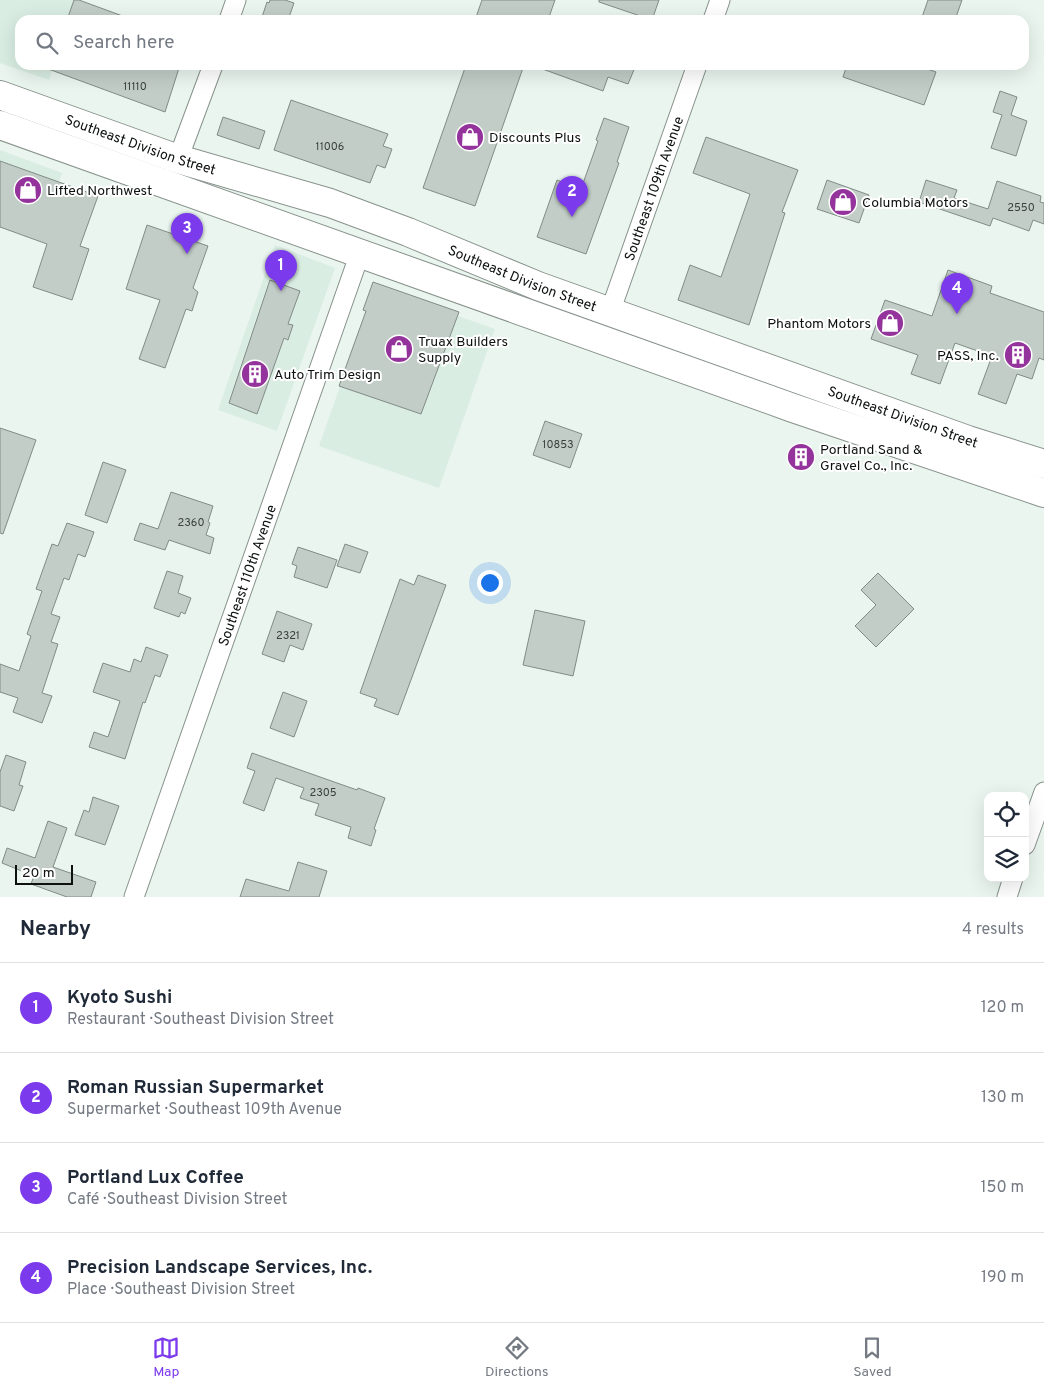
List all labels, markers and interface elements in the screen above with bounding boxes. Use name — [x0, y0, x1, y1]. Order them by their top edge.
search box — [15, 15, 1029, 70]
icon: search — [33, 29, 61, 57]
text: Search here — [73, 31, 175, 55]
house number: 11110 — [123, 80, 147, 94]
street label: Southeast Division Street — [62, 112, 217, 179]
street label: Southeast 109th Avenue — [622, 114, 688, 263]
shop icon: Discounts Plus — [455, 122, 485, 152]
place label: Discounts Plus — [489, 130, 581, 147]
house number: 11006 — [316, 140, 344, 154]
shop icon: Lifted Northwest — [13, 175, 43, 205]
pin: 2 — [556, 176, 588, 217]
place label: Lifted Northwest — [47, 183, 152, 200]
shop icon: Columbia Motors — [828, 187, 858, 217]
place label: Columbia Motors — [862, 195, 968, 212]
house number: 2550 — [1007, 201, 1035, 215]
pin: 3 — [171, 213, 203, 254]
street label: Southeast Division Street — [445, 242, 599, 316]
pin: 1 — [265, 250, 297, 291]
pin: 4 — [941, 273, 973, 314]
shop icon: Phantom Motors — [875, 308, 905, 338]
place label: Phantom Motors — [767, 316, 871, 333]
shop icon: Truax Builders Supply — [384, 334, 414, 364]
place label: Truax Builders Supply — [418, 334, 508, 367]
building icon: PASS, Inc. — [1003, 340, 1033, 370]
place label: PASS, Inc. — [937, 348, 999, 365]
building icon: Auto Trim Design — [240, 359, 270, 389]
place label: Auto Trim Design — [274, 367, 381, 384]
street label: Southeast Division Street — [825, 383, 980, 453]
house number: 10853 — [542, 438, 574, 452]
building icon: Portland Sand & Gravel Co., Inc. — [786, 442, 816, 472]
place label: Portland Sand & Gravel Co., Inc. — [820, 442, 923, 475]
street label: Southeast 110th Avenue — [216, 503, 281, 649]
house number: 2360 — [178, 516, 204, 530]
your location — [477, 570, 503, 596]
house number: 2321 — [276, 629, 300, 643]
house number: 2305 — [309, 786, 337, 800]
map controls — [984, 792, 1029, 882]
button: locate — [984, 792, 1029, 837]
button: layers — [984, 837, 1029, 882]
scale bar — [15, 862, 72, 885]
text: 20 m — [22, 865, 55, 882]
text: Nearby — [20, 916, 91, 943]
text: 4 results — [962, 920, 1024, 940]
text: Kyoto Sushi — [67, 986, 172, 1010]
text: 1 — [33, 998, 39, 1018]
text: 120 m — [981, 998, 1024, 1018]
text: Restaurant · Southeast Division Street — [67, 1010, 334, 1030]
text: Roman Russian Supermarket — [67, 1076, 324, 1100]
text: 2 — [31, 1088, 41, 1108]
text: 130 m — [981, 1088, 1024, 1108]
text: Supermarket · Southeast 109th Avenue — [67, 1100, 342, 1120]
text: Portland Lux Coffee — [67, 1166, 244, 1190]
text: 3 — [31, 1178, 41, 1198]
text: 150 m — [981, 1178, 1024, 1198]
text: Café · Southeast Division Street — [67, 1190, 288, 1210]
text: Precision Landscape Services, Inc. — [67, 1256, 372, 1280]
text: 4 — [31, 1268, 41, 1288]
text: 190 m — [981, 1268, 1024, 1288]
text: Place · Southeast Division Street — [67, 1280, 295, 1300]
tab: Map — [152, 1334, 180, 1381]
tab: Directions — [485, 1334, 549, 1381]
tab: Saved — [853, 1334, 892, 1381]

